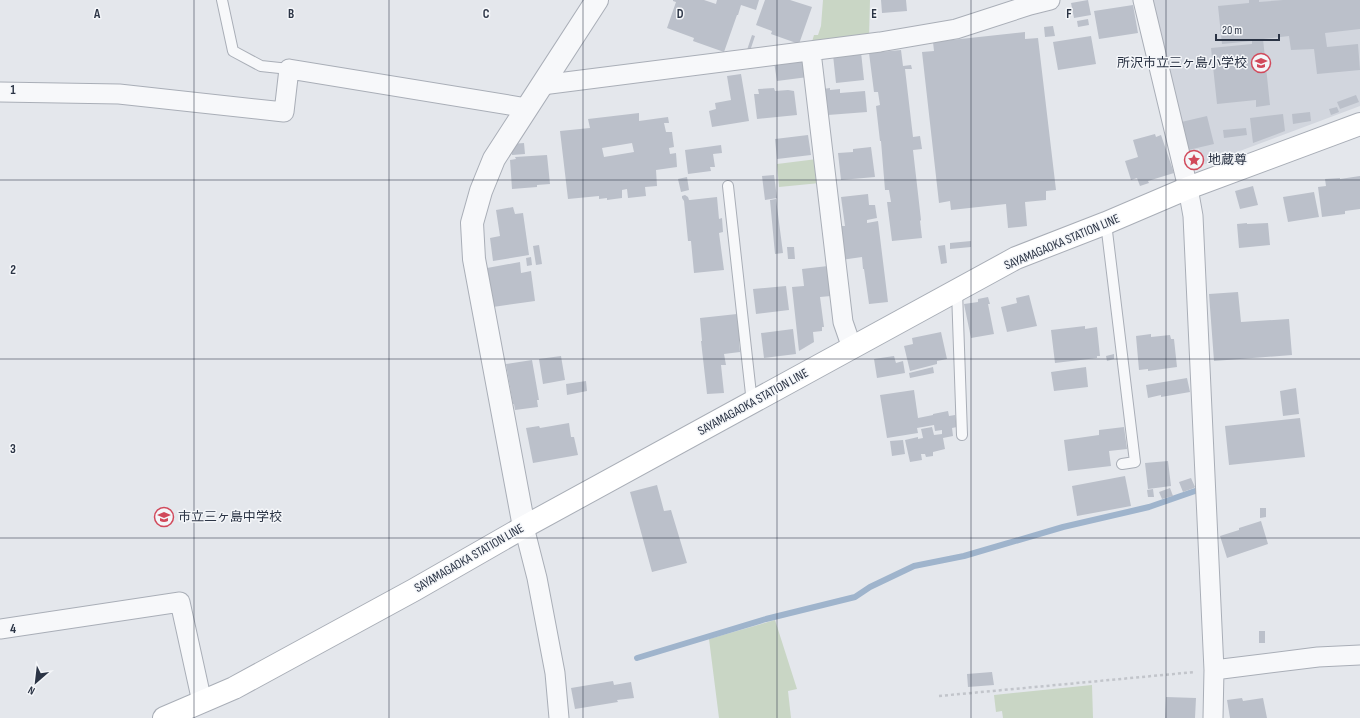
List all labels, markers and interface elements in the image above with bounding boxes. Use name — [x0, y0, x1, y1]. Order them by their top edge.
text: A — [93, 6, 101, 22]
text: B — [288, 6, 294, 22]
text: C — [483, 6, 490, 22]
text: D — [677, 6, 684, 22]
text: E — [871, 6, 877, 22]
text: F — [1066, 6, 1072, 22]
scale bar — [1216, 16, 1279, 42]
text: 20 m — [1222, 23, 1242, 38]
school or university icon: 所沢市立三ヶ島小学校 — [1250, 52, 1272, 74]
place label: 所沢市立三ヶ島小学校 — [1117, 55, 1247, 71]
text: 1 — [10, 82, 16, 98]
place icon: 地蔵尊 — [1183, 149, 1205, 171]
place label: 地蔵尊 — [1208, 152, 1247, 168]
street label: SAYAMAGAOKA STATION LINE — [1002, 210, 1122, 274]
text: 2 — [10, 262, 16, 278]
street label: SAYAMAGAOKA STATION LINE — [695, 365, 811, 439]
text: 3 — [10, 441, 16, 457]
school or university icon: 市立三ヶ島中学校 — [153, 506, 175, 528]
place label: 市立三ヶ島中学校 — [178, 509, 282, 525]
street label: SAYAMAGAOKA STATION LINE — [411, 520, 527, 596]
text: 4 — [10, 621, 16, 637]
north arrow — [16, 662, 56, 702]
text: N — [26, 683, 37, 698]

